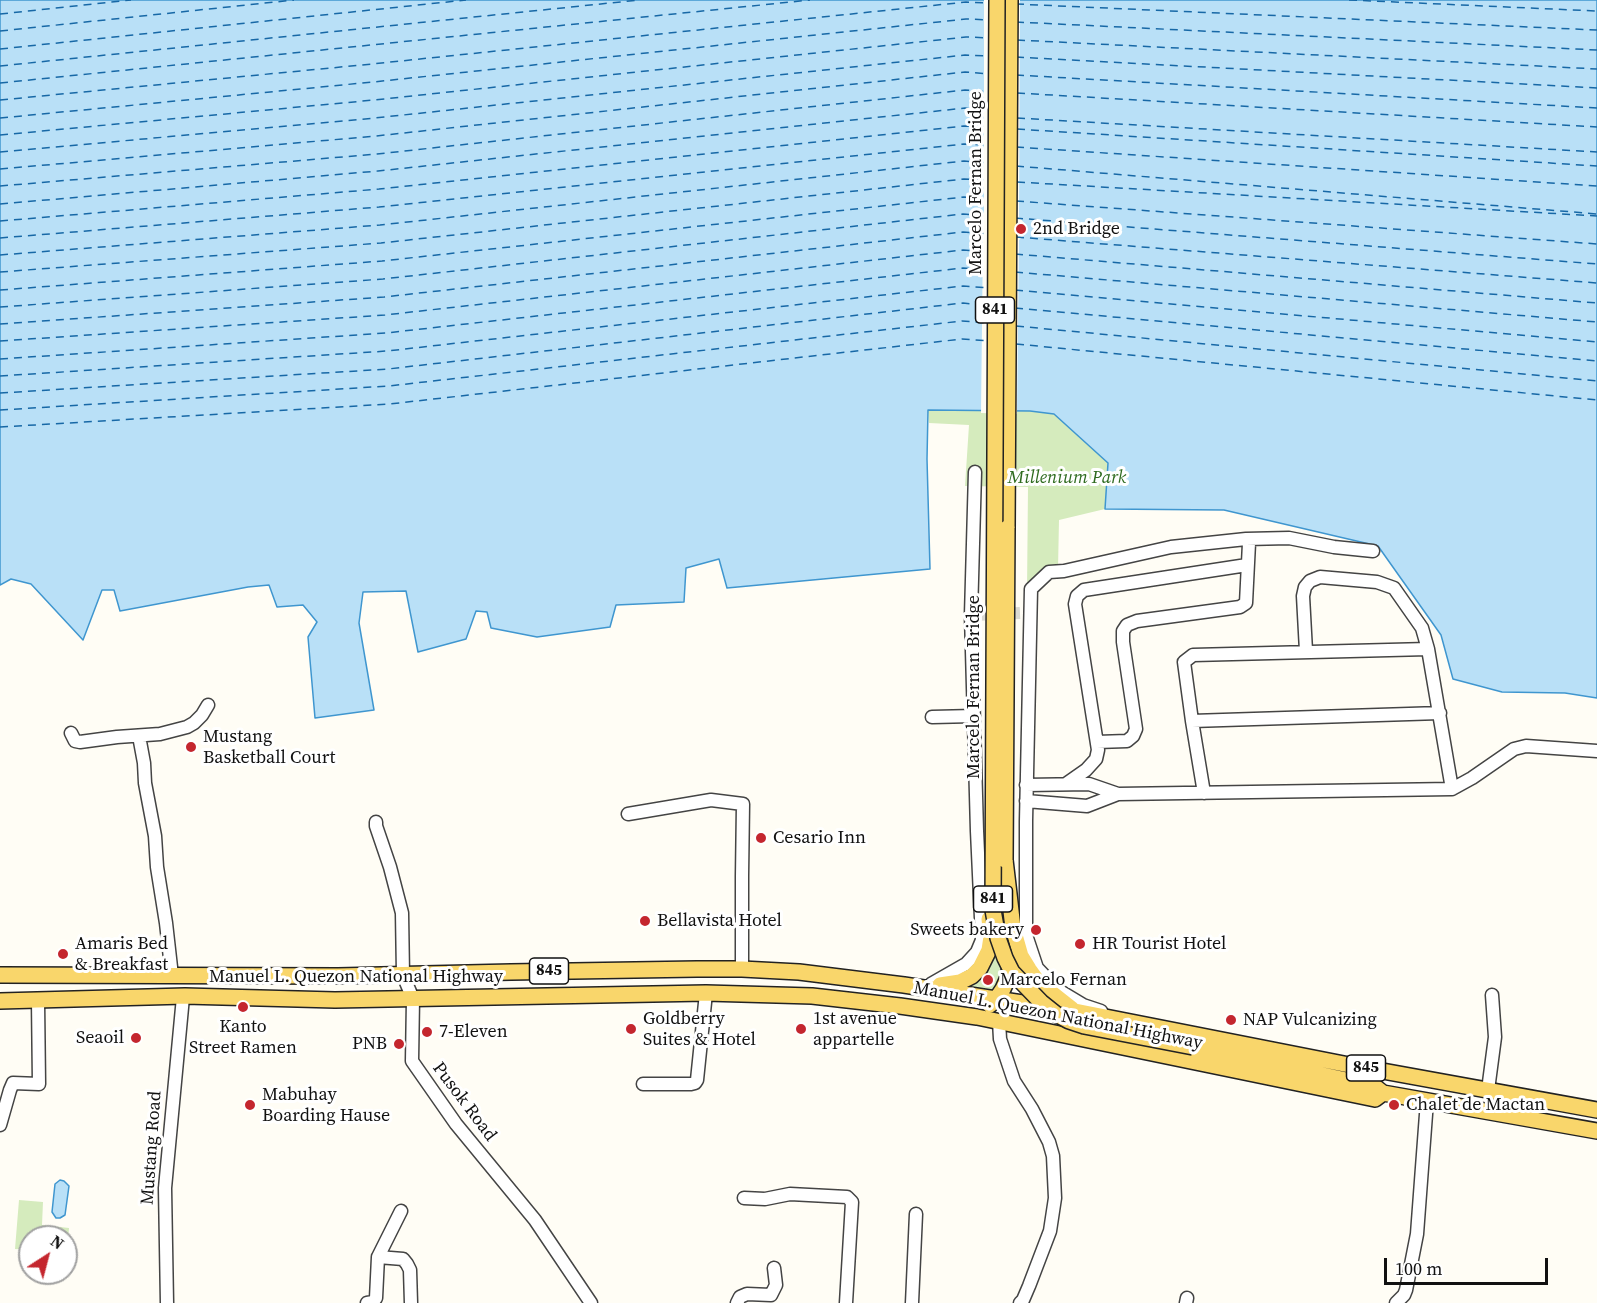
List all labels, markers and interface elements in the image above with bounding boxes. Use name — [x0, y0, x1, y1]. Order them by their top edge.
street label: Marcelo Fernan Bridge — [965, 91, 987, 275]
place label: 2nd Bridge — [1033, 218, 1120, 240]
marker: 2nd Bridge — [1014, 222, 1028, 236]
road number: 841 — [976, 297, 1014, 323]
park label: Millenium Park — [1008, 467, 1126, 489]
street label: Marcelo Fernan Bridge — [963, 595, 985, 779]
place label: Mustang Basketball Court — [203, 726, 335, 768]
marker: Mustang Basketball Court — [184, 740, 198, 754]
place label: Cesario Inn — [773, 827, 866, 849]
marker: Cesario Inn — [754, 831, 768, 845]
road number: 841 — [974, 886, 1012, 912]
place label: Bellavista Hotel — [657, 910, 782, 932]
marker: Bellavista Hotel — [638, 914, 652, 928]
place label: Sweets bakery — [910, 919, 1024, 941]
marker: Sweets bakery — [1029, 923, 1043, 937]
place label: Amaris Bed & Breakfast — [75, 933, 168, 976]
place label: HR Tourist Hotel — [1092, 933, 1226, 955]
marker: HR Tourist Hotel — [1073, 937, 1087, 951]
marker: Amaris Bed & Breakfast — [56, 947, 70, 961]
road number: 845 — [530, 958, 568, 984]
street label: Manuel L. Quezon National Highway — [209, 966, 503, 988]
place label: Marcelo Fernan — [1000, 969, 1127, 991]
marker: Marcelo Fernan — [981, 973, 995, 987]
street label: Manuel L. Quezon National Highway — [912, 977, 1204, 1055]
marker: Kanto Street Ramen — [236, 1000, 250, 1014]
place label: Goldberry Suites & Hotel — [643, 1008, 756, 1050]
place label: 1st avenue appartelle — [813, 1008, 897, 1050]
place label: NAP Vulcanizing — [1243, 1009, 1377, 1031]
marker: NAP Vulcanizing — [1224, 1013, 1238, 1027]
place label: Kanto Street Ramen — [189, 1016, 297, 1058]
place label: 7-Eleven — [439, 1021, 508, 1043]
marker: Goldberry Suites & Hotel — [624, 1022, 638, 1036]
marker: 1st avenue appartelle — [794, 1022, 808, 1036]
marker: 7-Eleven — [420, 1025, 434, 1039]
place label: Seaoil — [76, 1027, 124, 1049]
marker: Seaoil — [129, 1031, 143, 1045]
place label: PNB — [352, 1033, 387, 1055]
marker: PNB — [392, 1037, 406, 1051]
road number: 845 — [1346, 1055, 1386, 1081]
street label: Pusok Road — [427, 1058, 501, 1146]
place label: Mabuhay Boarding Hause — [262, 1084, 390, 1126]
street label: Mustang Road — [137, 1090, 167, 1206]
place label: Chalet de Mactan — [1406, 1094, 1545, 1116]
marker: Mabuhay Boarding Hause — [243, 1098, 257, 1112]
marker: Chalet de Mactan — [1387, 1098, 1401, 1112]
north arrow — [18, 1225, 78, 1285]
text: N — [46, 1230, 69, 1254]
scale bar — [1387, 1246, 1550, 1284]
text: 100 m — [1395, 1256, 1442, 1281]

